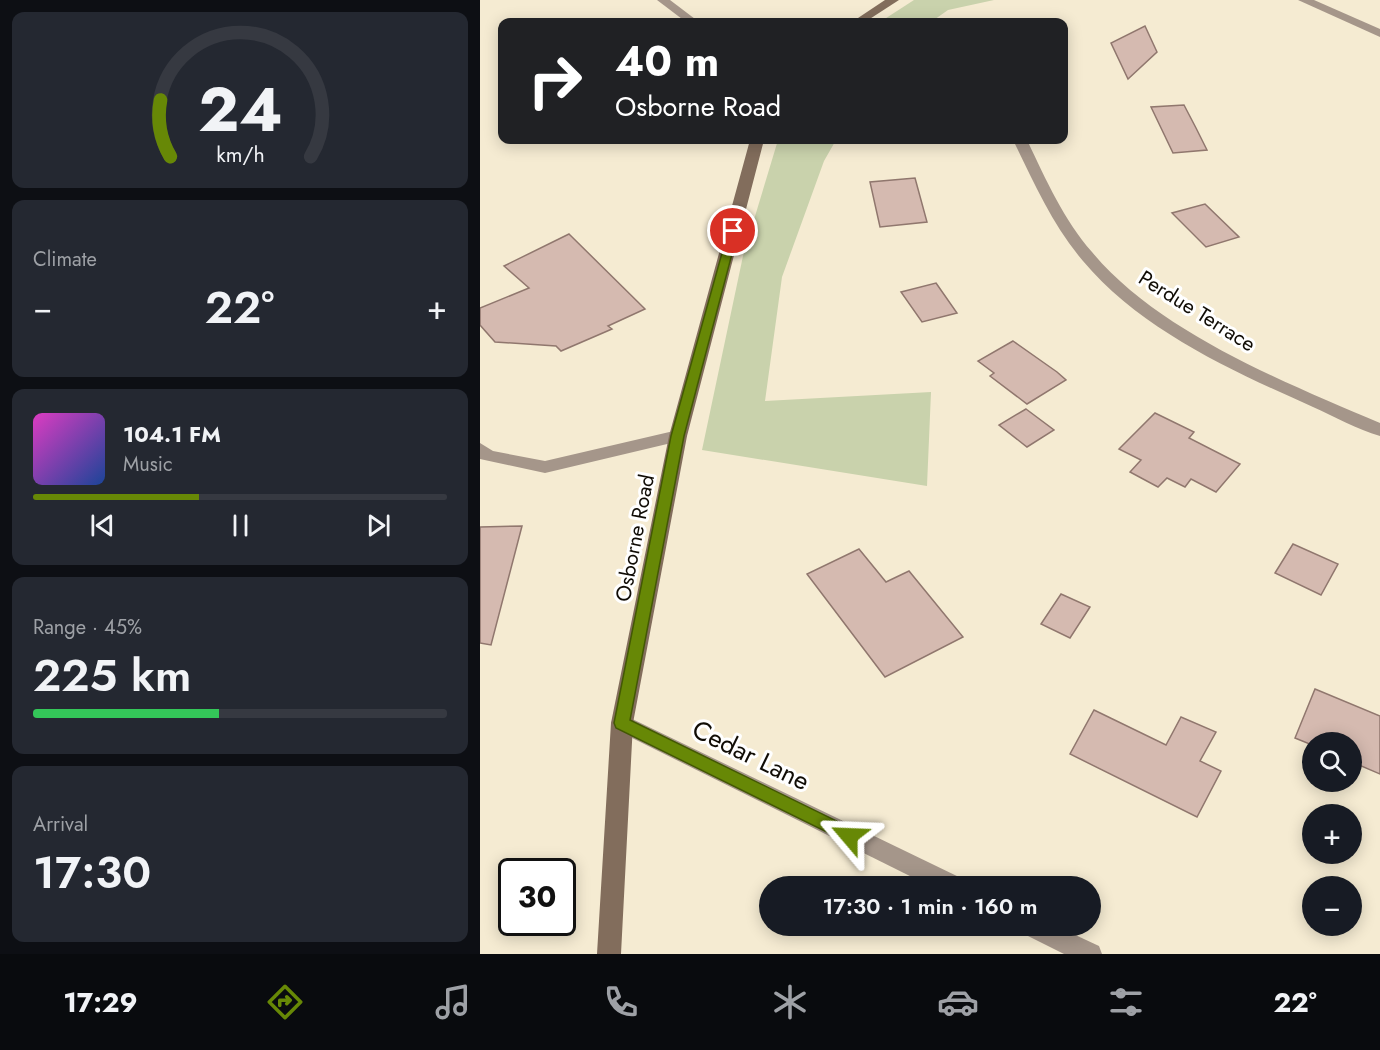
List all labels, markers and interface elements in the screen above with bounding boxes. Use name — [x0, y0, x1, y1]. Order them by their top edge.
text: 40 m — [615, 31, 719, 92]
icon: right — [516, 42, 594, 120]
text: 24 — [198, 64, 282, 154]
text: Osborne Road — [615, 87, 781, 126]
text: km/h — [216, 140, 264, 171]
pin — [707, 205, 758, 256]
icon: arrive — [716, 214, 749, 247]
text: Climate — [33, 245, 97, 274]
street label: Perdue Terrace — [1133, 263, 1261, 359]
text: 22° — [205, 275, 274, 340]
text: − — [33, 284, 52, 331]
text: + — [427, 284, 447, 331]
text: 104.1 FM — [123, 418, 221, 450]
text: Music — [123, 450, 173, 479]
street label: Osborne Road — [608, 472, 662, 604]
icon: previous — [86, 509, 119, 542]
icon: pause — [224, 509, 257, 542]
icon: next — [362, 509, 395, 542]
text: Range · 45% — [33, 613, 142, 642]
text: 225 km — [33, 643, 191, 708]
street label: Cedar Lane — [686, 710, 816, 800]
map controls — [1302, 732, 1362, 936]
button: search — [1302, 732, 1362, 792]
position arrow — [817, 804, 881, 868]
button: + — [1302, 804, 1362, 864]
text: Arrival — [33, 810, 88, 839]
text: 17:30 — [33, 840, 151, 905]
speed limit sign: 30 — [498, 858, 576, 936]
button: − — [1302, 876, 1362, 936]
text: 17:30 · 1 min · 160 m — [823, 890, 1037, 922]
icon: directions — [264, 981, 306, 1023]
icon: music — [432, 981, 474, 1023]
icon: phone — [600, 981, 642, 1023]
icon: climate — [769, 981, 811, 1023]
icon: car — [937, 981, 979, 1023]
icon: filters — [1105, 981, 1147, 1023]
text: 17:29 — [63, 983, 138, 1022]
text: 22° — [1273, 983, 1317, 1022]

